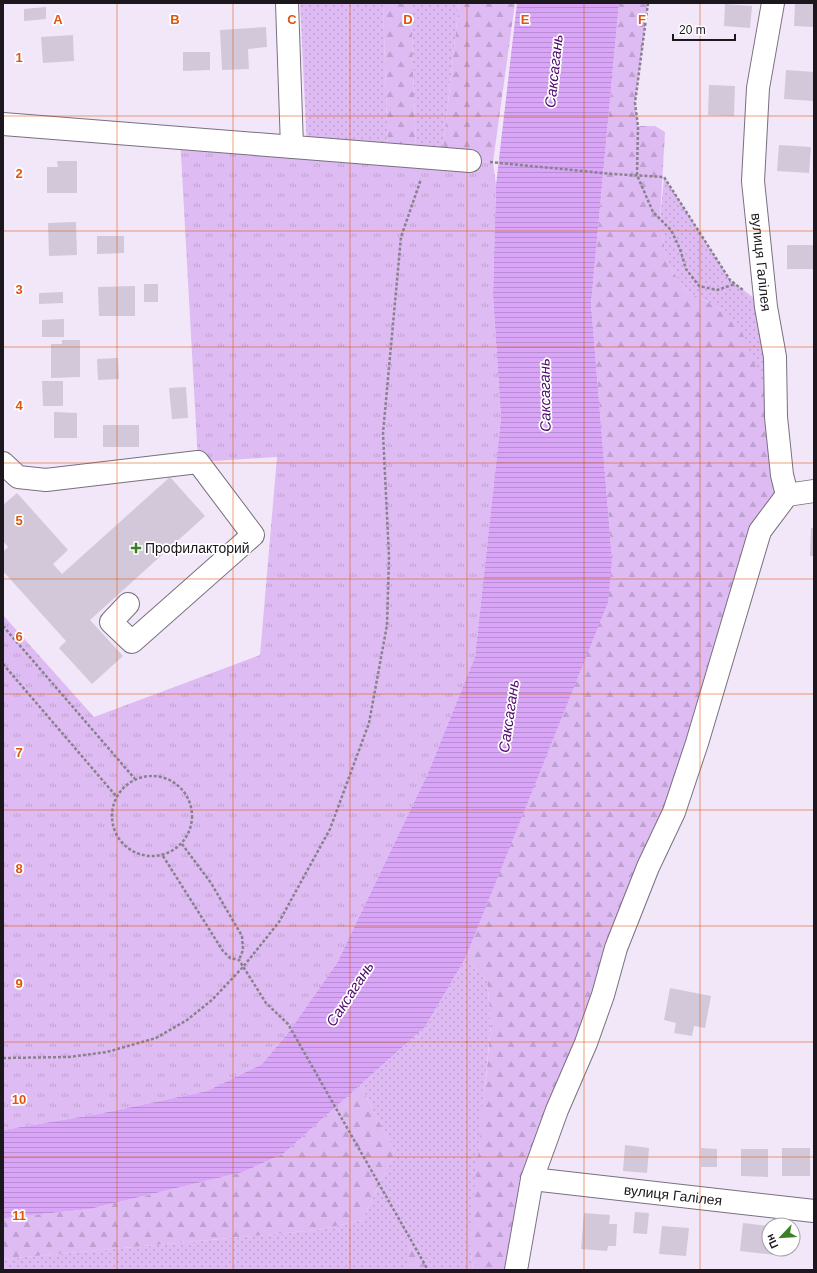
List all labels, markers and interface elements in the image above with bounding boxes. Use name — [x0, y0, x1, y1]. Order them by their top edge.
text: A — [53, 12, 63, 27]
text: B — [170, 12, 180, 27]
text: C — [287, 12, 297, 27]
text: D — [403, 12, 413, 27]
text: E — [521, 12, 530, 27]
text: F — [638, 12, 646, 27]
scale bar — [673, 16, 735, 42]
text: 20 m — [679, 23, 706, 37]
water label: Саксагань — [541, 33, 566, 109]
text: 1 — [15, 50, 23, 65]
text: 2 — [15, 166, 23, 181]
street label: вулиця Галілея — [748, 212, 775, 313]
text: 3 — [15, 282, 23, 297]
water label: Саксагань — [535, 358, 554, 432]
text: 4 — [15, 398, 23, 413]
text: 5 — [15, 513, 23, 528]
place label: Профилакторий — [145, 540, 250, 556]
marker: Профилакторий — [130, 542, 142, 554]
text: 6 — [15, 629, 23, 644]
water label: Саксагань — [495, 678, 522, 754]
text: 7 — [15, 745, 23, 760]
text: 8 — [15, 861, 23, 876]
water label: Саксагань — [322, 958, 377, 1029]
text: 9 — [15, 976, 23, 991]
text: 10 — [12, 1092, 26, 1107]
street label: вулиця Галілея — [623, 1181, 723, 1209]
text: 11 — [12, 1208, 26, 1223]
north arrow — [761, 1217, 801, 1257]
text: Пн — [763, 1232, 780, 1250]

